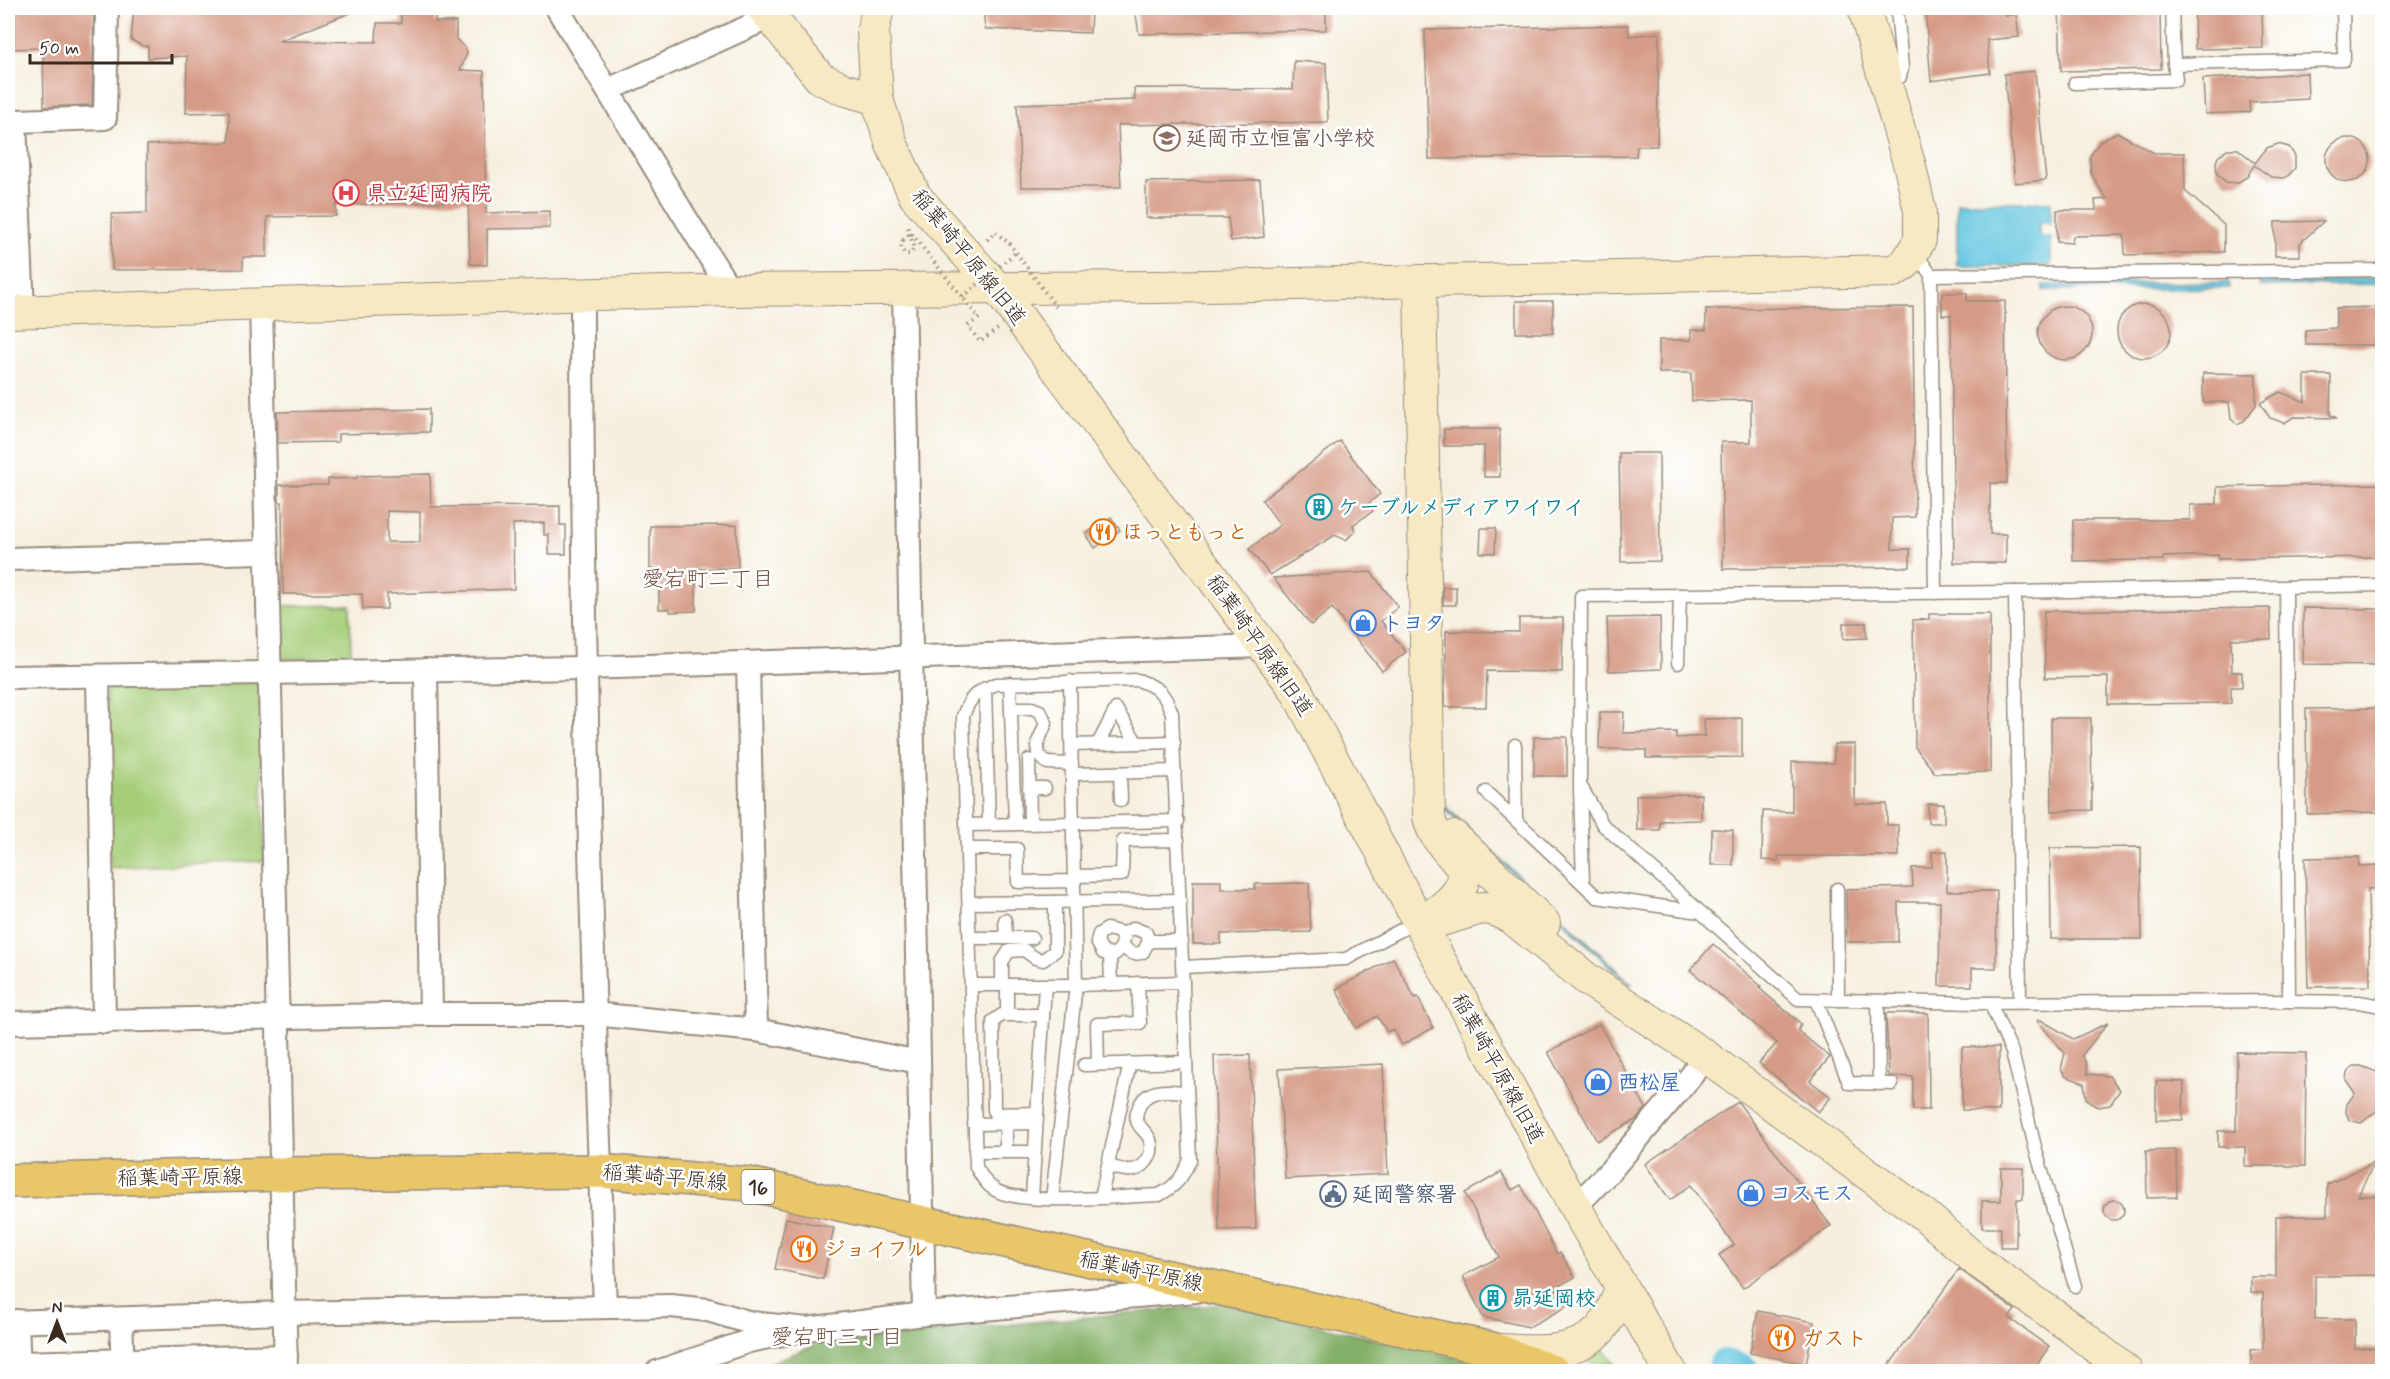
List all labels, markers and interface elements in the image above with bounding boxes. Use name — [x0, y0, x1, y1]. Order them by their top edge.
scale bar — [30, 27, 172, 65]
text: 50 m — [39, 37, 79, 61]
school or university icon: 延岡市立恒富小学校 — [1152, 123, 1182, 153]
place label: 延岡市立恒富小学校 — [1186, 125, 1375, 153]
hospital icon: 県立延岡病院 — [331, 178, 361, 208]
place label: 県立延岡病院 — [366, 180, 492, 208]
street label: 稲葉崎平原線旧道 — [904, 184, 1032, 332]
building icon: ケーブルメディアワイワイ — [1304, 492, 1334, 522]
place label: ケーブルメディアワイワイ — [1338, 494, 1585, 522]
restaurant icon: ほっともっと — [1088, 517, 1118, 547]
place label: ほっともっと — [1122, 519, 1248, 547]
district label: 愛宕町二丁目 — [642, 566, 774, 594]
street label: 稲葉崎平原線旧道 — [1200, 569, 1319, 722]
shop icon: トヨタ — [1348, 608, 1378, 638]
place label: トヨタ — [1382, 610, 1445, 638]
street label: 稲葉崎平原線旧道 — [1444, 988, 1550, 1149]
shop icon: 西松屋 — [1583, 1067, 1613, 1097]
place label: 西松屋 — [1618, 1069, 1681, 1097]
street label: 稲葉崎平原線 — [601, 1159, 729, 1197]
street label: 稲葉崎平原線 — [117, 1163, 243, 1193]
road number: 16 — [742, 1170, 774, 1204]
shop icon: コスモス — [1736, 1178, 1766, 1208]
public building icon: 延岡警察署 — [1318, 1179, 1348, 1209]
place label: コスモス — [1770, 1180, 1853, 1208]
place label: 延岡警察署 — [1352, 1181, 1457, 1209]
restaurant icon: ジョイフル — [789, 1234, 819, 1264]
place label: ジョイフル — [824, 1236, 929, 1264]
street label: 稲葉崎平原線 — [1076, 1245, 1205, 1299]
building icon: 昴延岡校 — [1478, 1283, 1508, 1313]
place label: 昴延岡校 — [1512, 1285, 1596, 1313]
north arrow — [27, 1292, 87, 1352]
text: N — [52, 1298, 62, 1319]
restaurant icon: ガスト — [1767, 1323, 1797, 1353]
district label: 愛宕町三丁目 — [771, 1324, 903, 1352]
place label: ガスト — [1802, 1325, 1867, 1353]

